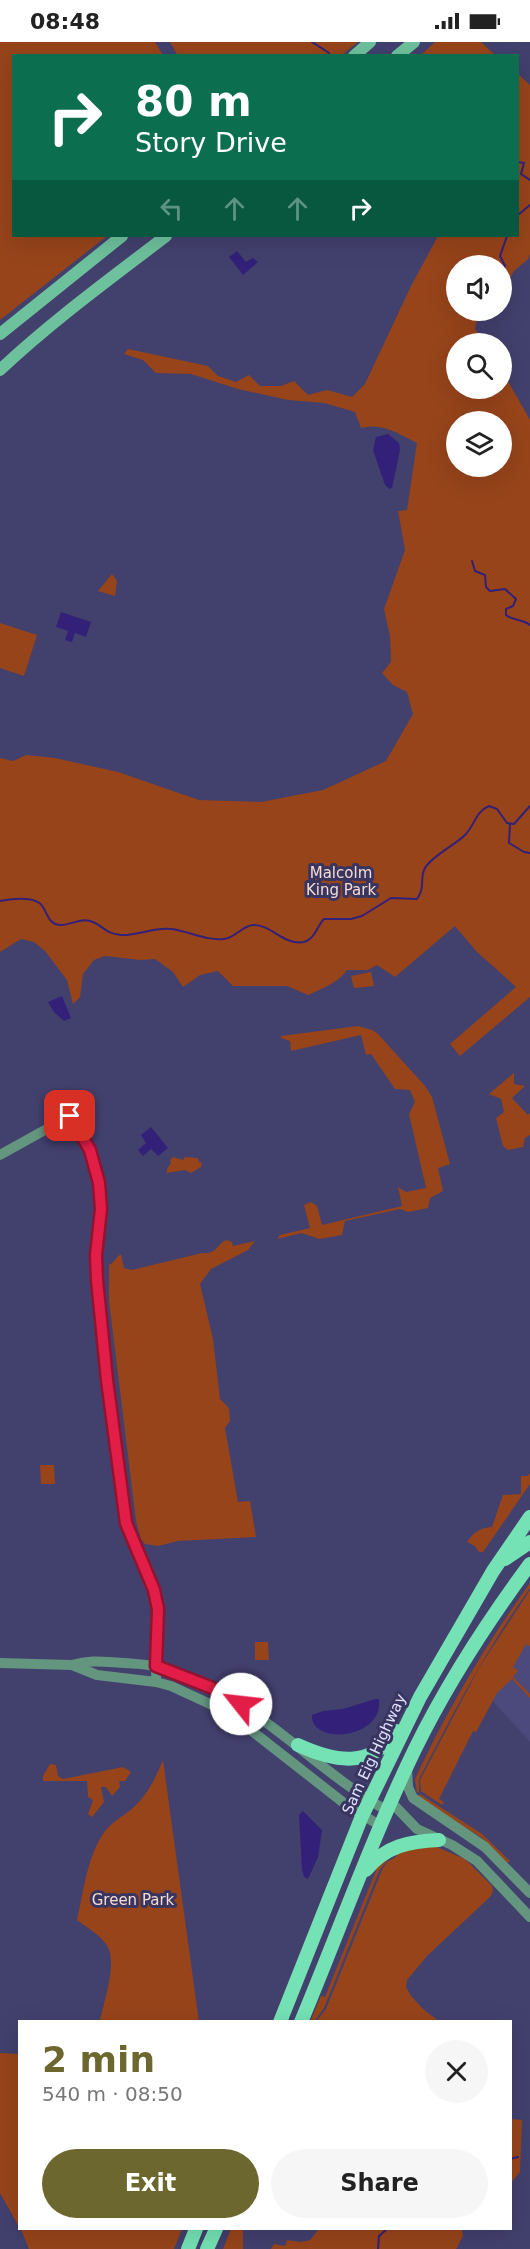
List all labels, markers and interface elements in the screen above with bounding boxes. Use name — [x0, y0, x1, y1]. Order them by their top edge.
text: 08:48 — [30, 9, 100, 34]
text: 80 m — [135, 77, 252, 126]
icon: right — [36, 78, 114, 156]
text: Story Drive — [135, 127, 287, 158]
icon: left — [155, 192, 188, 225]
icon: ahead — [218, 192, 251, 225]
icon: ahead — [281, 192, 314, 225]
icon: right — [344, 192, 377, 225]
map controls — [446, 255, 512, 477]
button: sound — [446, 255, 512, 321]
button: search — [446, 333, 512, 399]
button: layers — [446, 411, 512, 477]
park label: Malcolm King Park — [306, 864, 376, 899]
pin — [44, 1090, 95, 1141]
icon: arrive — [53, 1099, 86, 1132]
position arrow — [209, 1672, 273, 1736]
street label: Sam Eig Highway — [338, 1691, 410, 1817]
park label: Green Park — [92, 1891, 175, 1909]
text: 2 min — [42, 2039, 155, 2080]
button: close — [425, 2040, 488, 2103]
text: 540 m · 08:50 — [42, 2082, 183, 2106]
button: Exit — [42, 2149, 259, 2218]
button: Share — [271, 2149, 488, 2218]

